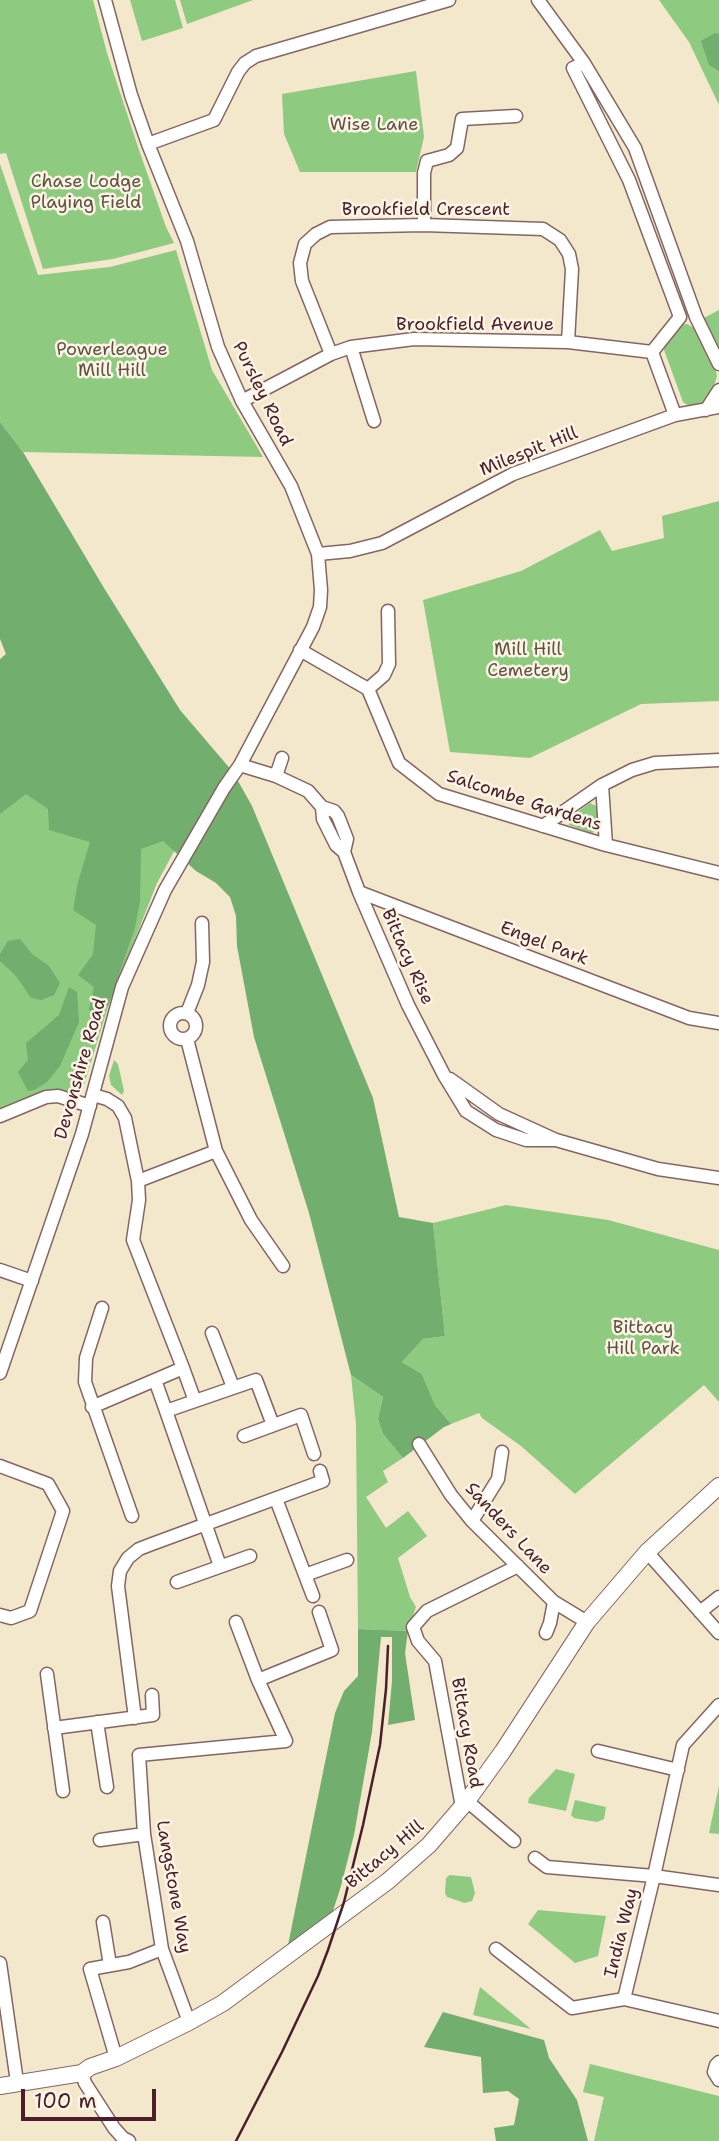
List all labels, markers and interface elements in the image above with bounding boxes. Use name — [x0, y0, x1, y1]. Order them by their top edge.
park label: Wise Lane — [330, 114, 418, 136]
park label: Chase Lodge Playing Field — [30, 171, 142, 214]
street label: Brookfield Crescent — [342, 199, 510, 221]
street label: Brookfield Avenue — [396, 314, 554, 336]
street label: Pursley Road — [227, 338, 297, 450]
park label: Powerleague Mill Hill — [56, 339, 168, 382]
street label: Milespit Hill — [477, 423, 581, 481]
park label: Mill Hill Cemetery — [487, 639, 569, 682]
street label: Salcombe Gardens — [444, 766, 604, 836]
street label: Bittacy Rise — [376, 906, 438, 1008]
street label: Engel Park — [497, 917, 591, 971]
street label: Devonshire Road — [50, 996, 112, 1142]
park label: Bittacy Hill Park — [606, 1317, 680, 1360]
street label: Sanders Lane — [460, 1479, 556, 1579]
street label: Bittacy Road — [446, 1676, 486, 1790]
street label: Bittacy Hill — [341, 1816, 429, 1894]
street label: Langstone Way — [151, 1819, 195, 1955]
street label: India Way — [600, 1886, 644, 1980]
scale bar — [24, 2074, 159, 2118]
text: 100 m — [34, 2087, 97, 2115]

